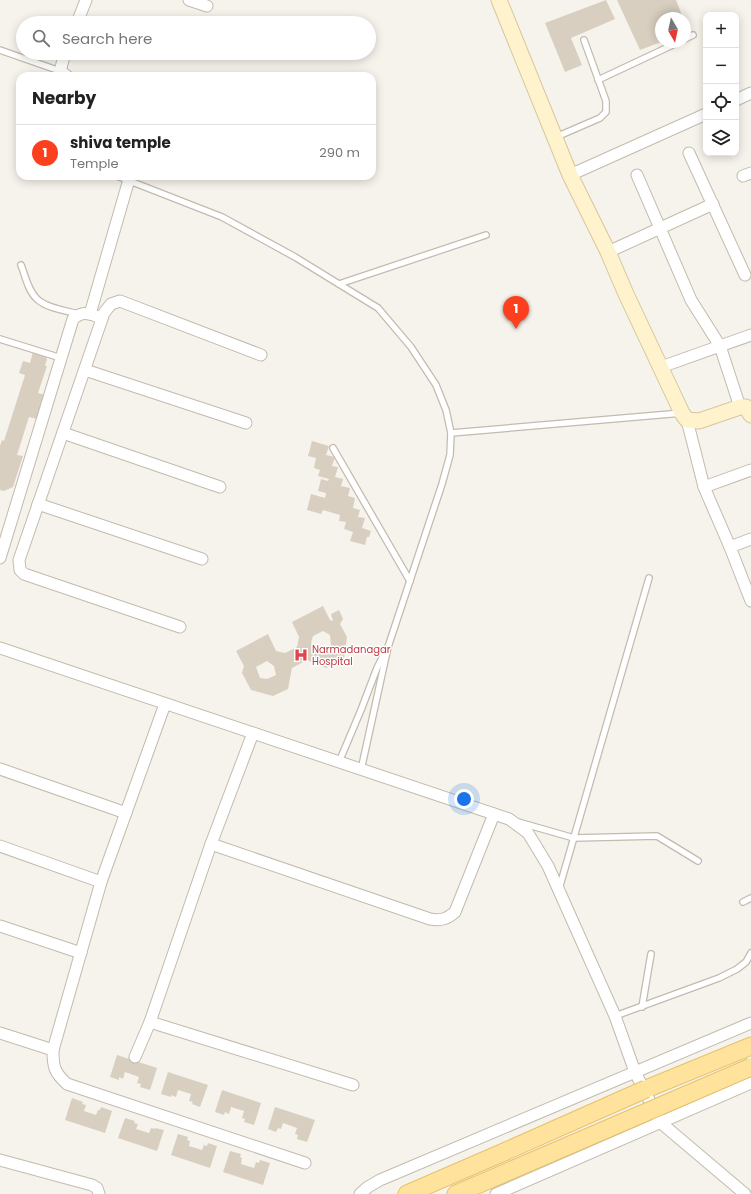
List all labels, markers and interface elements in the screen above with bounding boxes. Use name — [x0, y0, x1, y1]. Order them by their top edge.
north arrow — [655, 12, 691, 48]
map controls — [703, 12, 739, 156]
button: + — [703, 12, 739, 48]
search box — [16, 16, 376, 60]
icon: search — [30, 27, 52, 49]
text: Search here — [62, 28, 152, 49]
button: − — [703, 48, 739, 84]
button: locate — [703, 84, 739, 120]
text: Nearby — [32, 86, 96, 110]
button: layers — [703, 120, 739, 156]
text: shiva temple — [70, 132, 171, 153]
text: 1 — [43, 143, 47, 162]
text: 290 m — [319, 143, 360, 162]
text: Temple — [70, 154, 119, 173]
pin: 1 — [503, 296, 529, 329]
place label: Narmadanagar Hospital — [312, 642, 391, 669]
hospital icon: Narmadanagar Hospital — [293, 647, 309, 663]
your location — [454, 789, 474, 809]

